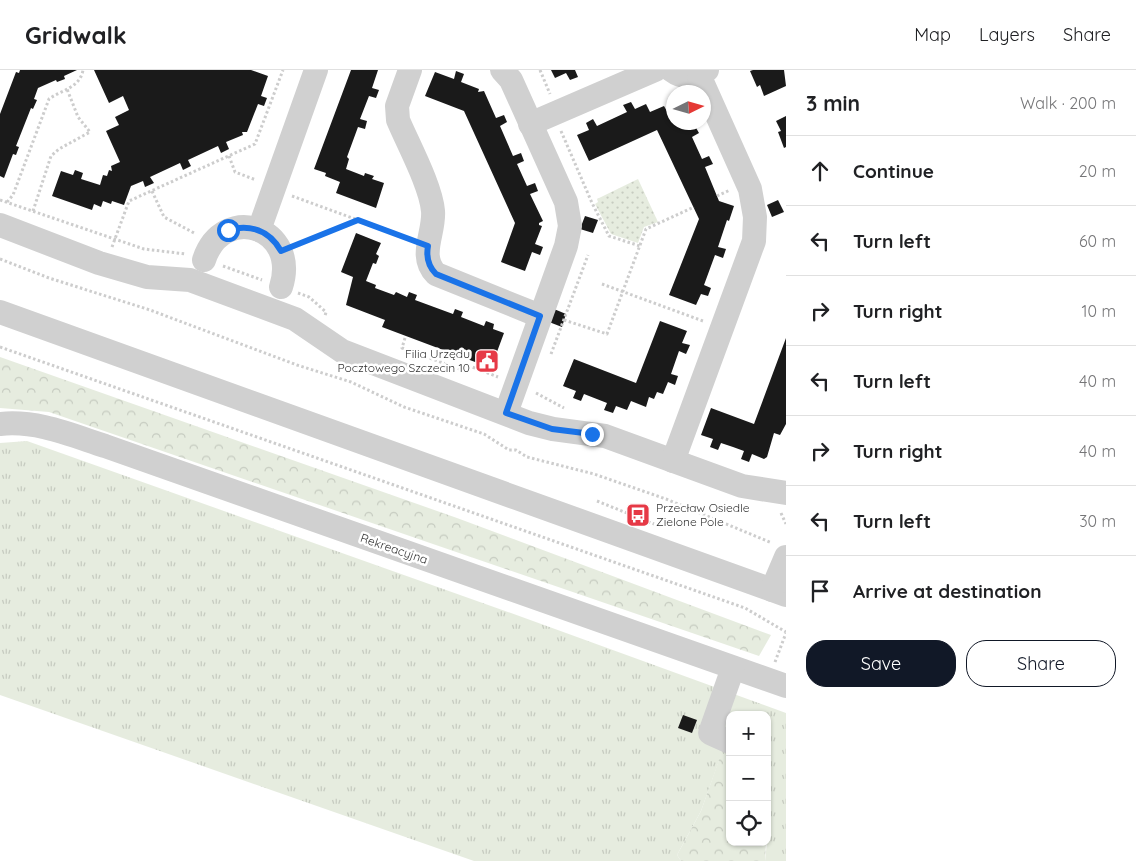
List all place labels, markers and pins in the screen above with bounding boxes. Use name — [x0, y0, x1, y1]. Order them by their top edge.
place label: Filia Urzędu Pocztowego Szczecin 10 — [337, 346, 470, 375]
public building icon: Filia Urzędu Pocztowego Szczecin 10 — [474, 348, 500, 374]
place label: Przecław Osiedle Zielone Pole — [656, 500, 750, 529]
bus stop icon: Przecław Osiedle Zielone Pole — [625, 502, 651, 528]

